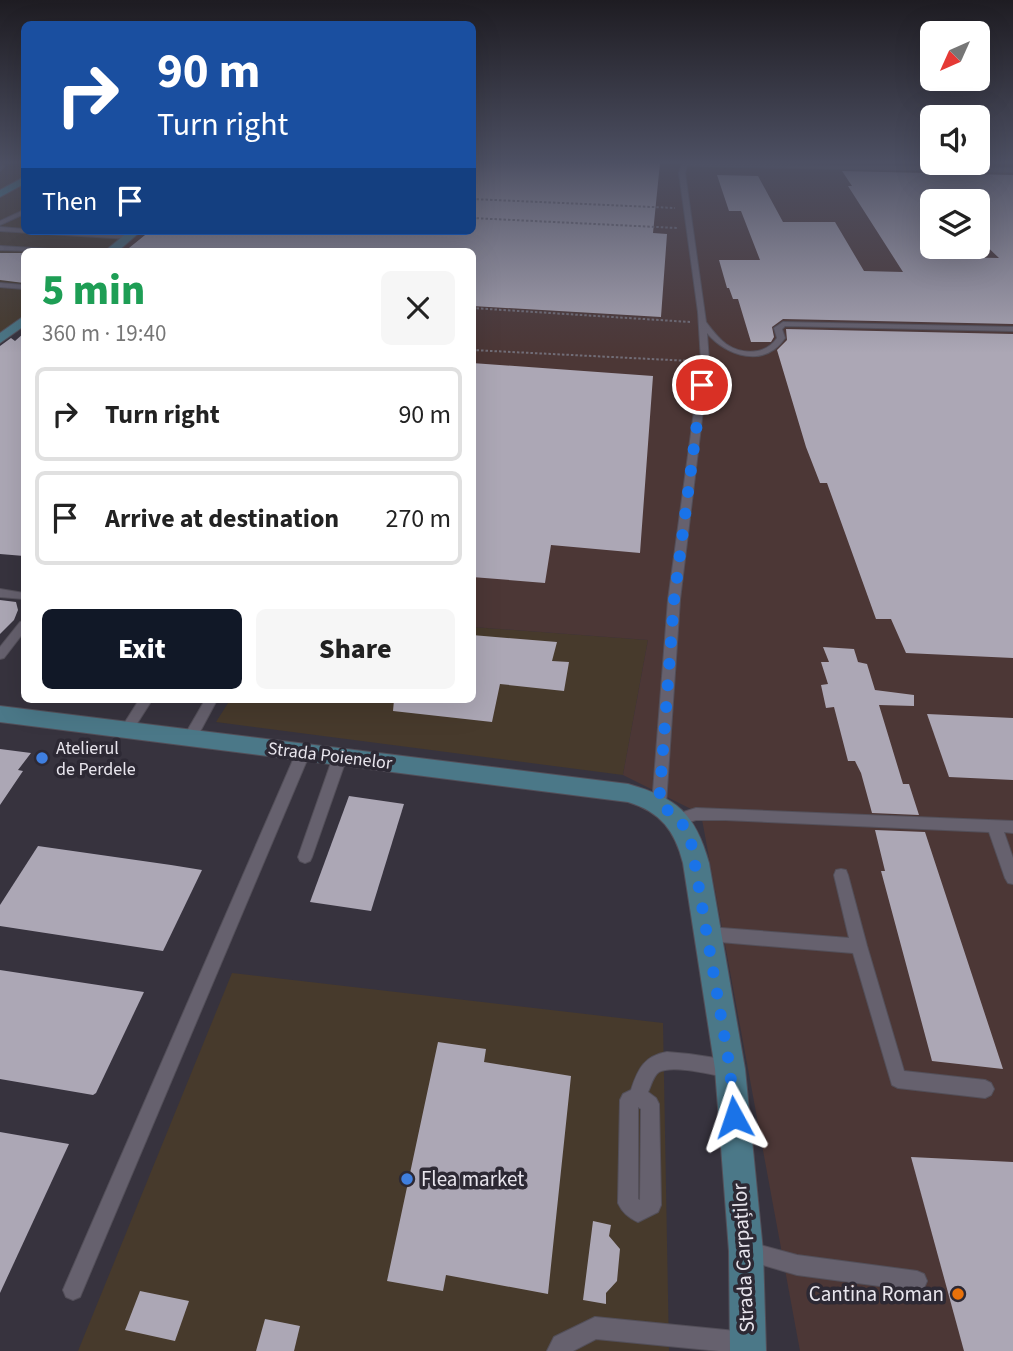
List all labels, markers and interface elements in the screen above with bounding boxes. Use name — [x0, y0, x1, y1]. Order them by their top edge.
north arrow — [920, 21, 990, 91]
map controls — [920, 21, 990, 259]
text: 90 m — [157, 37, 261, 107]
icon: right — [42, 49, 133, 140]
text: Turn right — [157, 102, 288, 148]
button: sound — [920, 105, 990, 175]
icon: arrive — [111, 182, 149, 220]
text: Then — [42, 183, 97, 220]
button: layers — [920, 189, 990, 259]
text: 5 min — [42, 261, 145, 321]
button: close — [381, 271, 455, 345]
text: 360 m · 19:40 — [42, 317, 166, 350]
pin — [672, 355, 732, 415]
icon: arrive — [683, 366, 721, 404]
icon: right — [46, 395, 84, 433]
text: Turn right — [105, 396, 220, 433]
text: 90 m — [398, 396, 451, 433]
icon: arrive — [46, 499, 84, 537]
text: Arrive at destination — [105, 500, 339, 537]
text: 270 m — [385, 500, 451, 537]
button: Exit — [42, 609, 242, 689]
button: Share — [256, 609, 455, 689]
place label: Atelierul de Perdele — [56, 736, 136, 782]
street label: Strada Poienelor — [266, 736, 394, 776]
marker: Atelierul de Perdele — [34, 750, 50, 766]
position arrow — [697, 1080, 771, 1154]
place label: Flea market — [421, 1164, 524, 1194]
marker: Flea market — [399, 1171, 415, 1187]
street label: Strada Carpaților — [724, 1182, 762, 1333]
place label: Cantina Roman — [809, 1279, 944, 1309]
marker: Cantina Roman — [950, 1286, 966, 1302]

